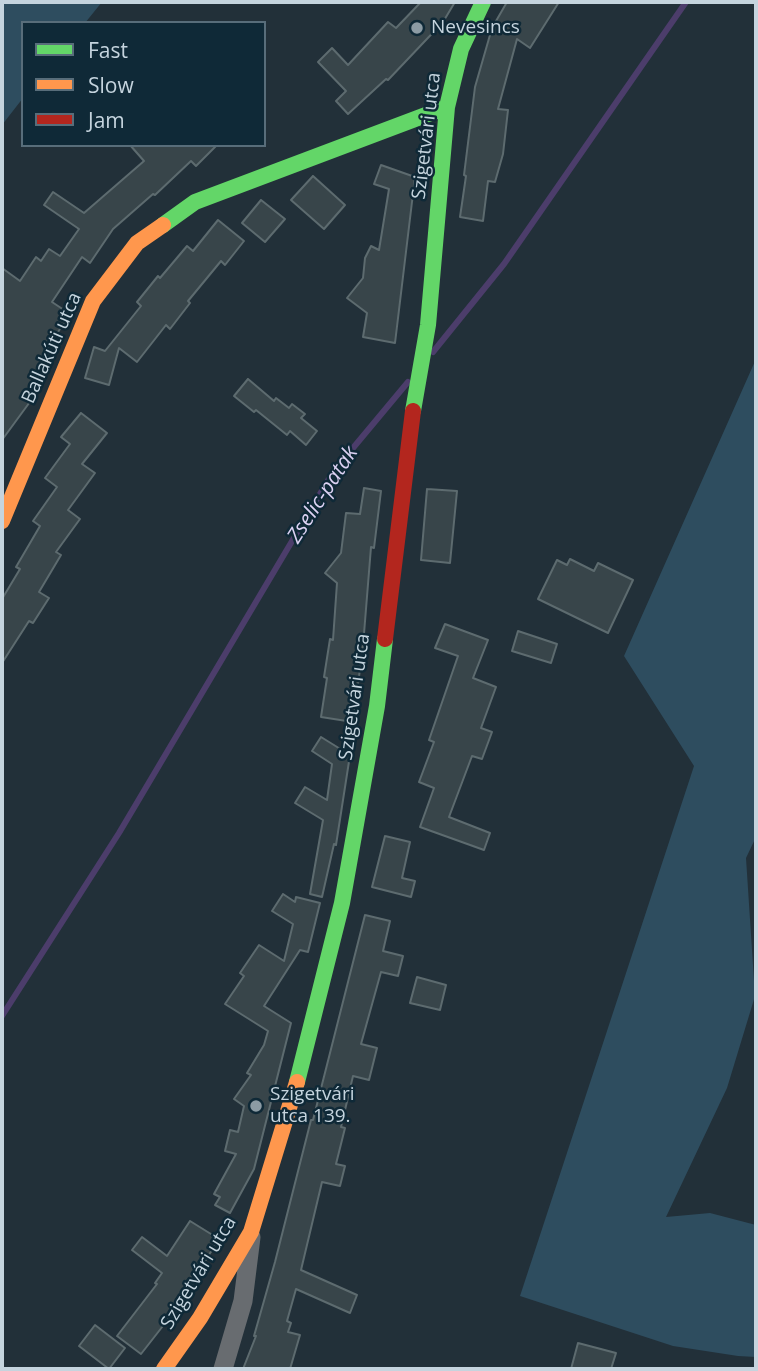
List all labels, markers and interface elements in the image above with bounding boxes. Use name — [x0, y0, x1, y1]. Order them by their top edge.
place label: Nevesincs — [431, 17, 520, 39]
marker: Nevesincs — [409, 20, 425, 36]
legend — [21, 21, 266, 147]
text: Fast — [88, 36, 128, 64]
text: Slow — [88, 71, 134, 99]
street label: Szigetvári utca — [408, 71, 446, 201]
text: Jam — [88, 106, 125, 134]
street label: Ballakúti utca — [17, 289, 87, 407]
water label: Zselic-patak — [282, 442, 364, 548]
street label: Szigetvári utca — [335, 632, 375, 762]
place label: Szigetvári utca 139. — [270, 1084, 354, 1128]
marker: Szigetvári utca 139. — [248, 1098, 264, 1114]
street label: Szigetvári utca — [156, 1212, 242, 1334]

